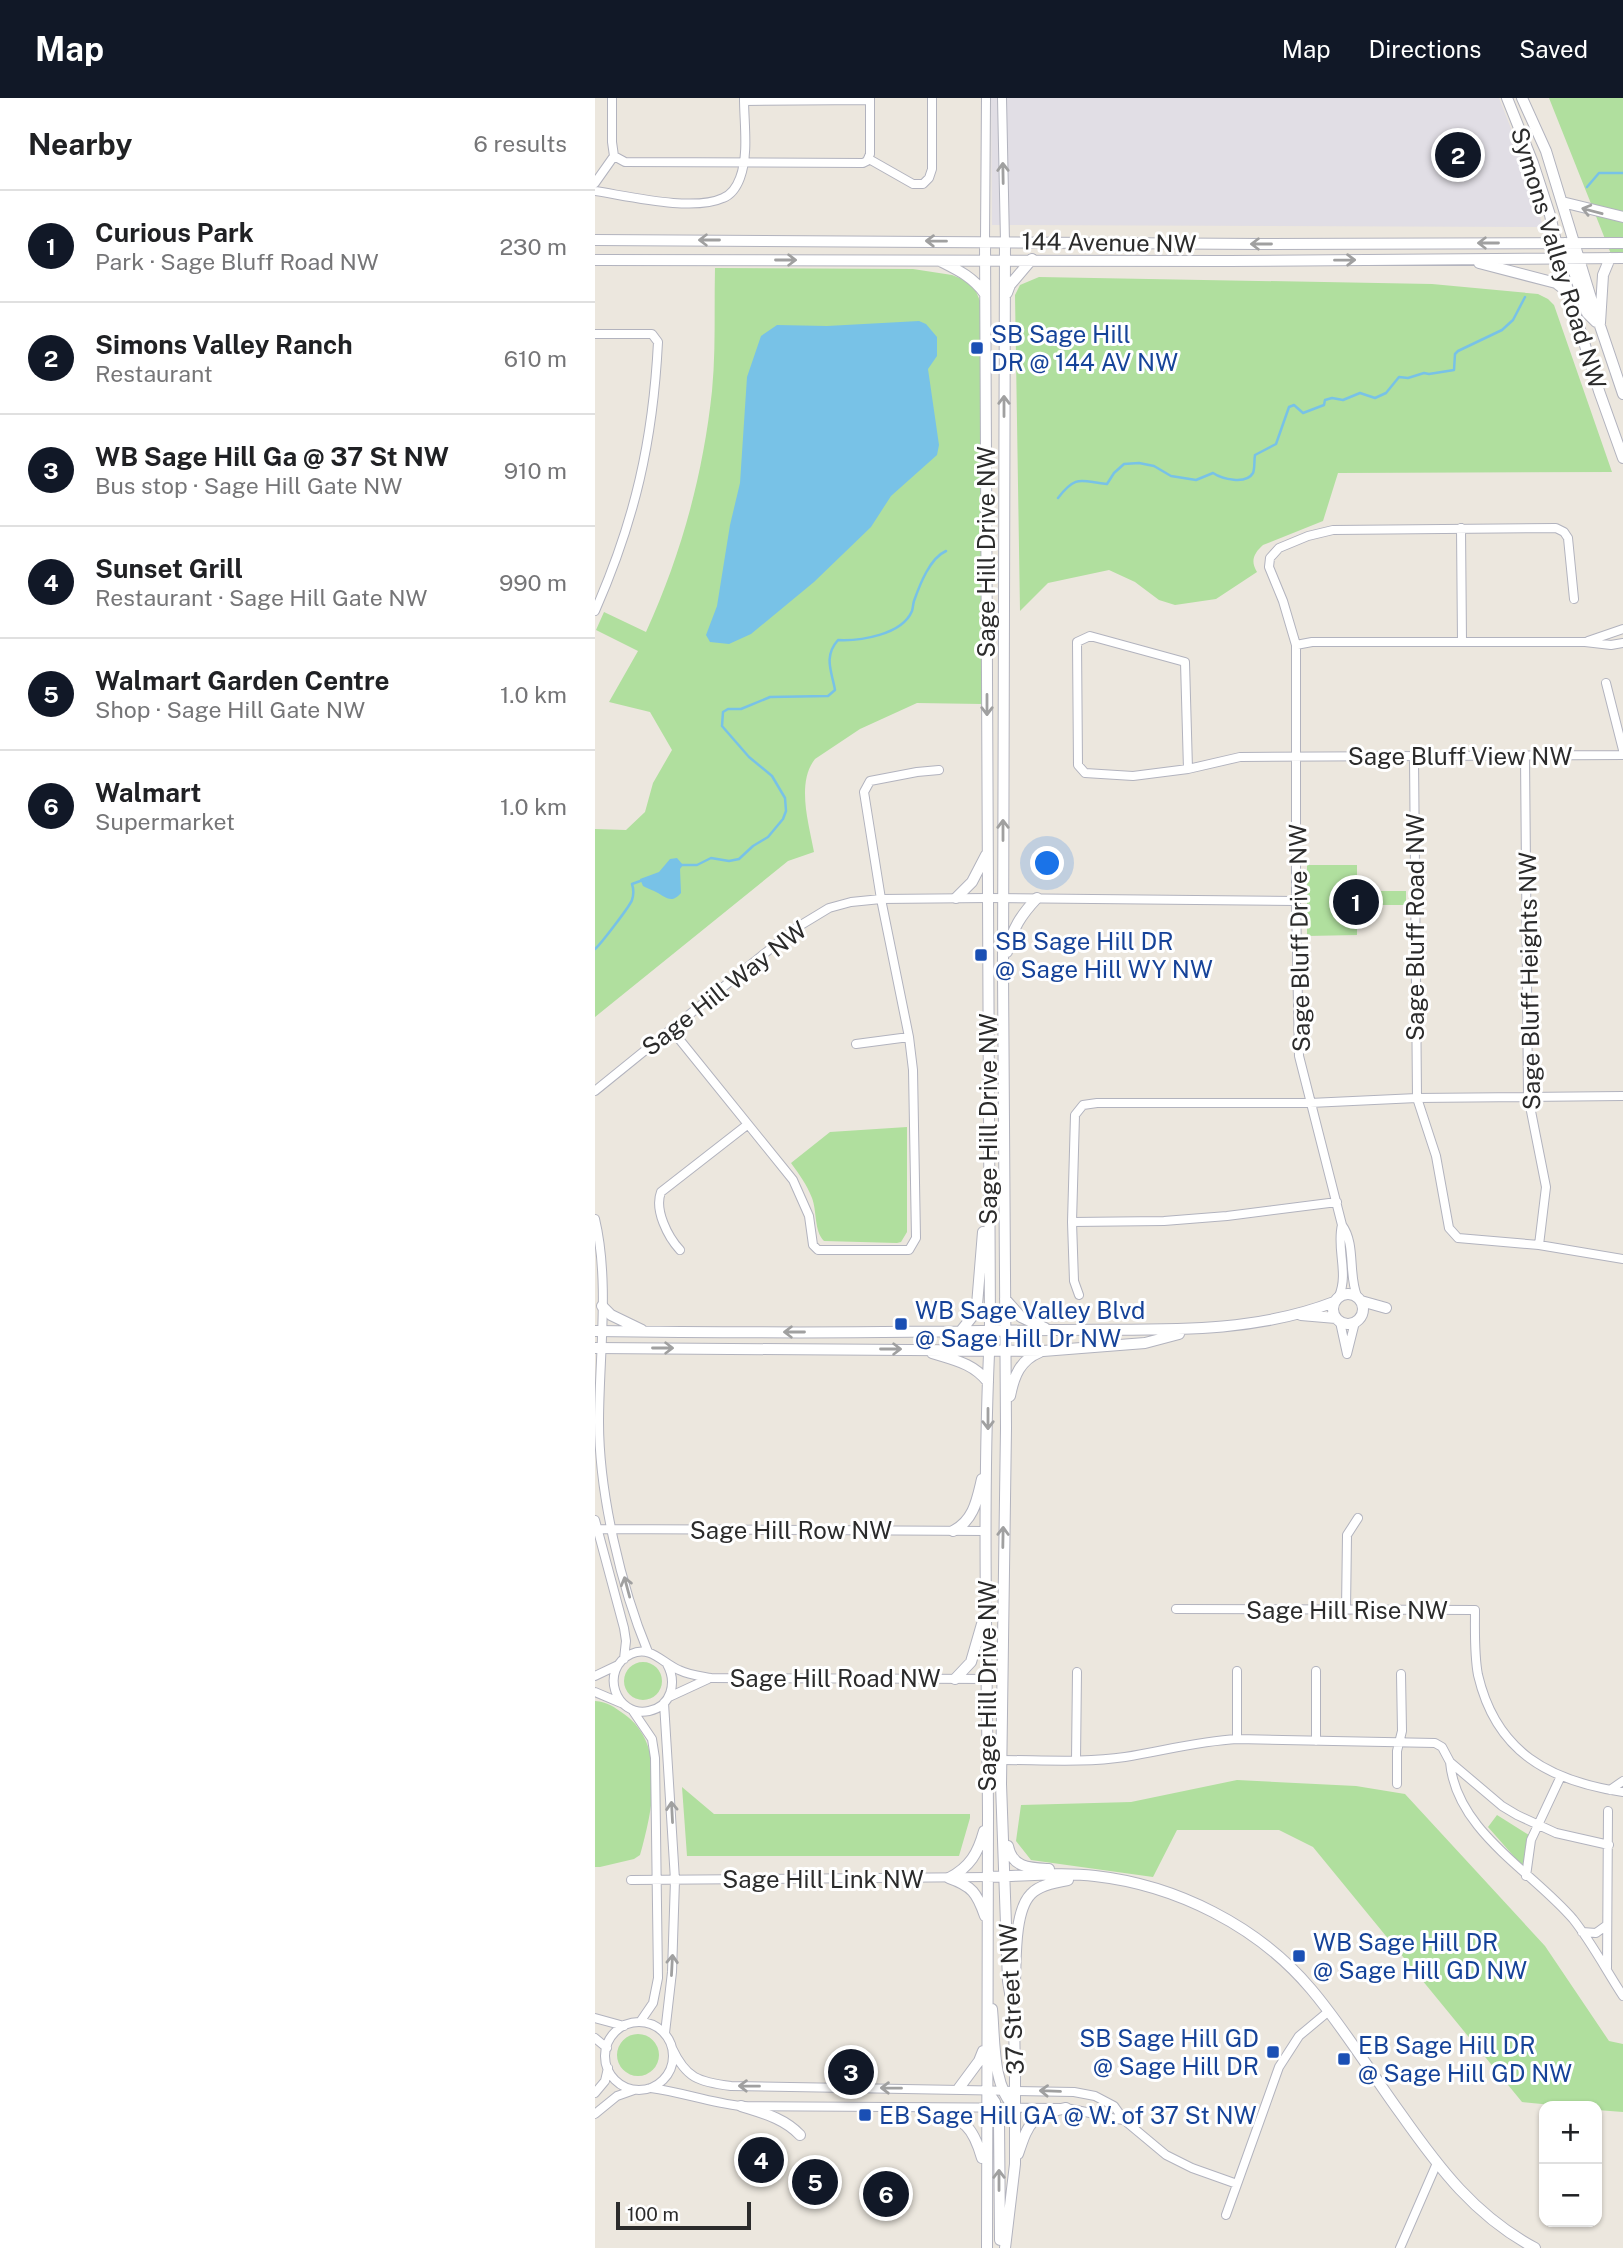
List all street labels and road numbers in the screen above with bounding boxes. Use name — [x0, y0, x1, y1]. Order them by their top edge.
street label: Symons Valley Road NW — [1506, 124, 1612, 392]
street label: 144 Avenue NW — [1021, 226, 1197, 258]
street label: Sage Hill Drive NW — [972, 446, 1000, 658]
street label: Sage Bluff View NW — [1348, 742, 1572, 770]
street label: Sage Bluff Road NW — [1401, 813, 1429, 1041]
street label: Sage Bluff Drive NW — [1283, 824, 1315, 1052]
street label: Sage Bluff Heights NW — [1513, 851, 1545, 1110]
street label: Sage Hill Way NW — [636, 915, 812, 1061]
street label: Sage Hill Drive NW — [974, 1013, 1002, 1225]
street label: Sage Hill Row NW — [690, 1516, 892, 1544]
street label: Sage Hill Drive NW — [973, 1580, 1001, 1792]
street label: Sage Hill Rise NW — [1246, 1596, 1448, 1624]
street label: Sage Hill Road NW — [729, 1664, 941, 1692]
street label: Sage Hill Link NW — [722, 1865, 924, 1893]
street label: 37 Street NW — [993, 1922, 1029, 2076]

